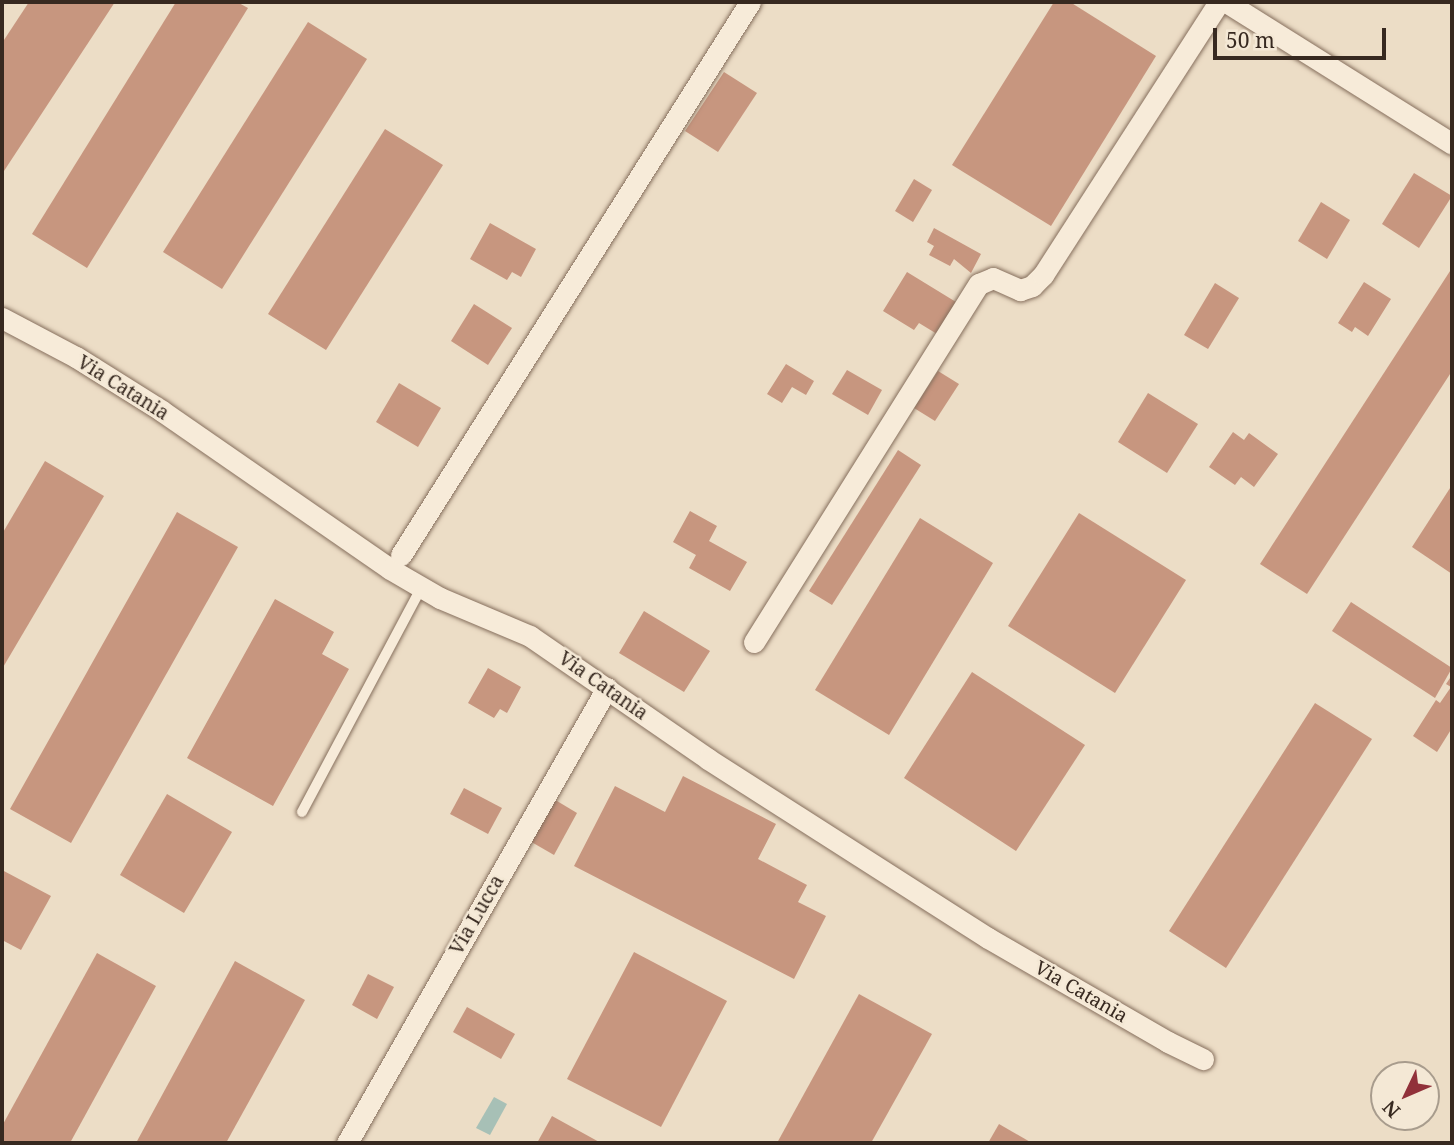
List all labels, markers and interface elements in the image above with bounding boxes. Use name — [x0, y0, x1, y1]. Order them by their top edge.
scale bar — [1216, 14, 1389, 58]
text: 50 m — [1226, 26, 1275, 54]
street label: Via Catania — [73, 351, 173, 425]
street label: Via Catania — [554, 647, 652, 725]
street label: Via Lucca — [445, 871, 509, 959]
street label: Via Catania — [1031, 956, 1131, 1028]
north arrow — [1370, 1061, 1440, 1131]
text: N — [1377, 1095, 1406, 1124]

